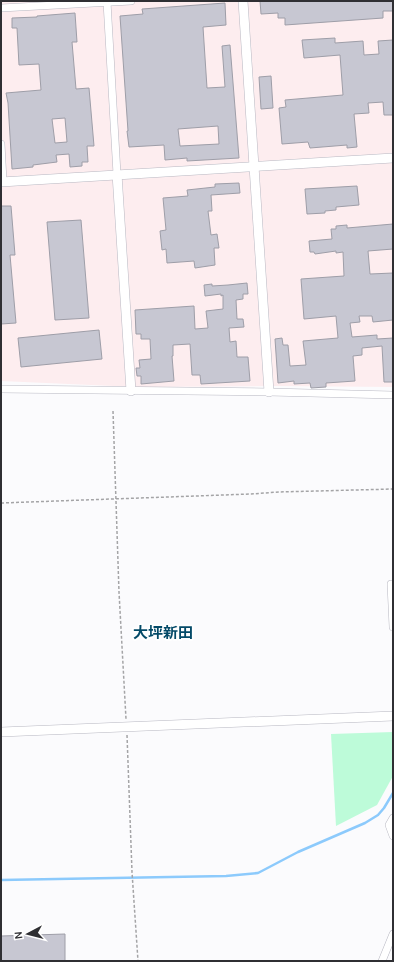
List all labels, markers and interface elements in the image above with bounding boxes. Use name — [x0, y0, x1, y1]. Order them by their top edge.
district label: 大坪新田 — [133, 624, 193, 642]
north arrow — [8, 914, 48, 954]
text: N — [12, 930, 26, 940]

